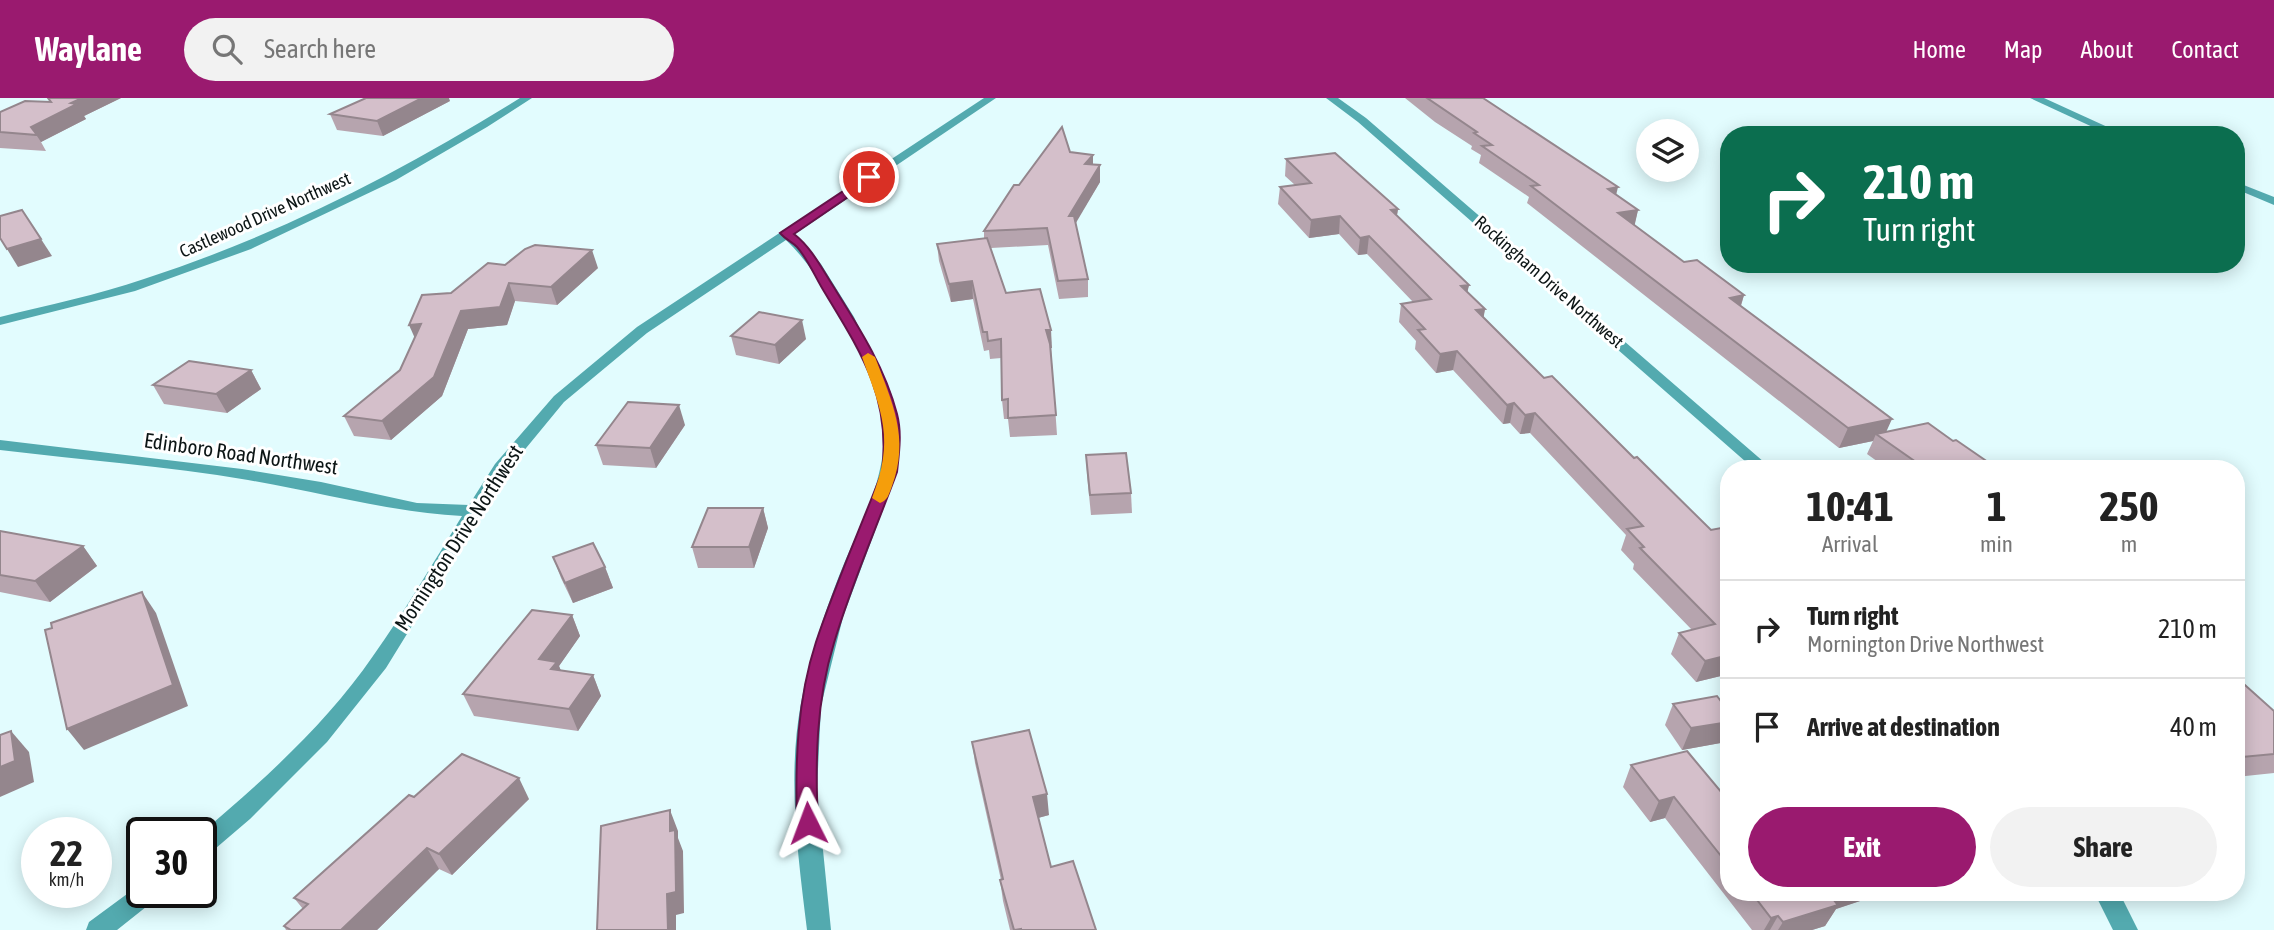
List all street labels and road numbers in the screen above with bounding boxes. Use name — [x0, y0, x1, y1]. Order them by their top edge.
street label: Castlewood Drive Northwest — [176, 167, 354, 262]
street label: Rockingham Drive Northwest — [1471, 211, 1628, 352]
street label: Edinboro Road Northwest — [143, 428, 340, 478]
street label: Mornington Drive Northwest — [389, 440, 527, 635]

